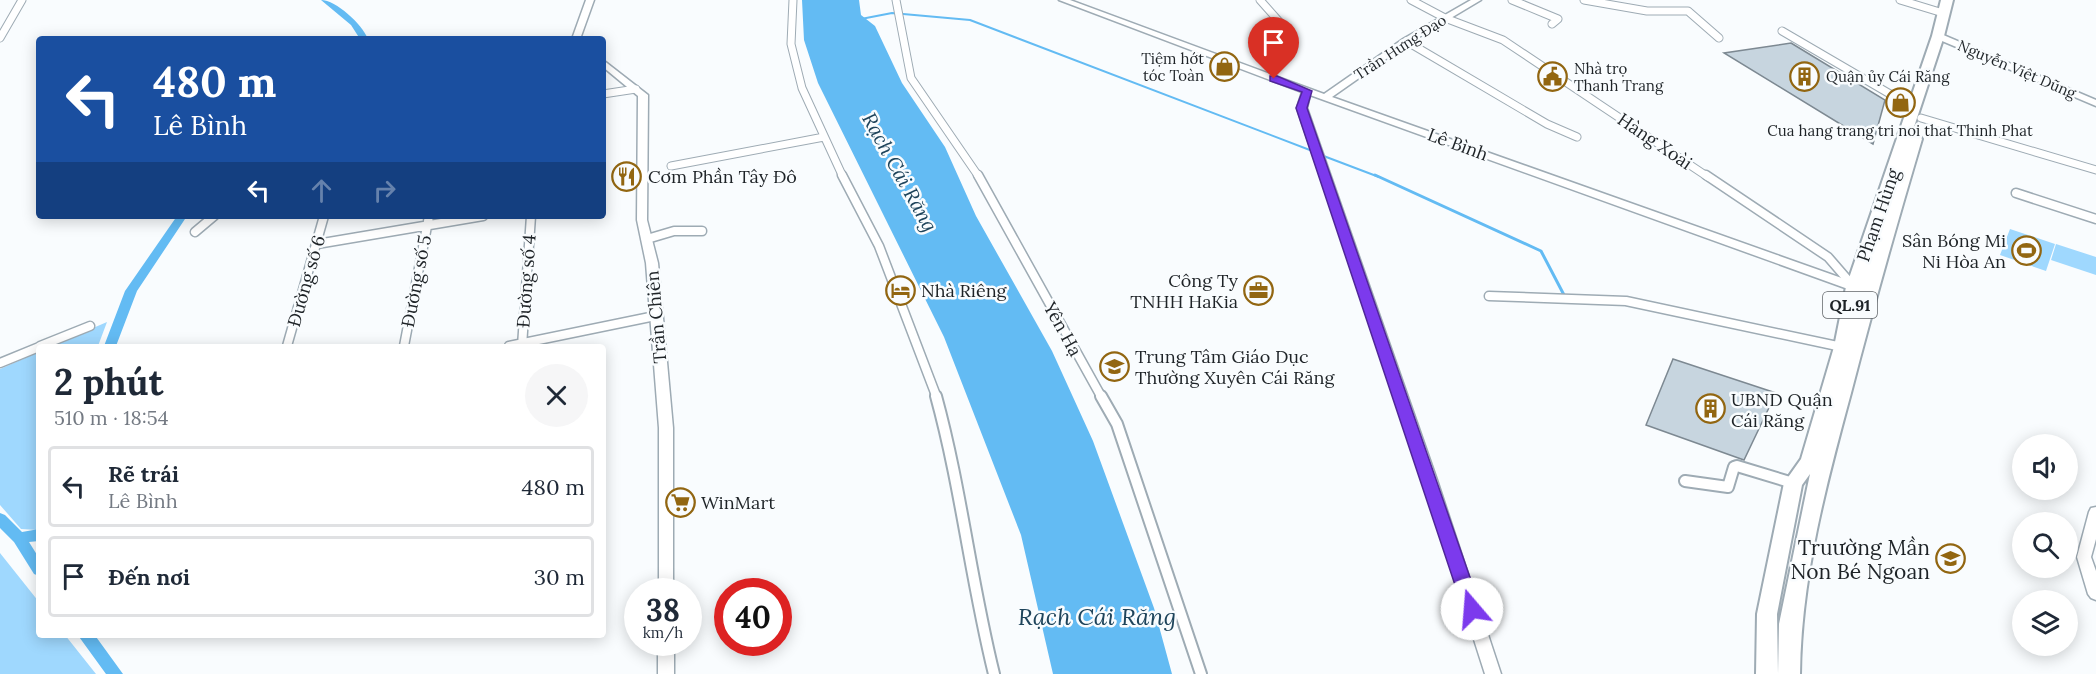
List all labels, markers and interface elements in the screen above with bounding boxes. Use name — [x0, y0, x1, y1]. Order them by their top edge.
street label: Trần Hưng Đạo — [1350, 10, 1450, 84]
pin — [1248, 17, 1299, 79]
icon: arrive — [1257, 26, 1290, 59]
street label: Nguyễn Việt Dũng — [1955, 35, 2080, 103]
place label: Tiệm hớt tóc Toàn — [1141, 49, 1204, 85]
shop icon: Tiệm hớt tóc Toàn — [1209, 51, 1241, 83]
text: 480 m — [153, 55, 276, 109]
place label: Nhà trọ Thanh Trang — [1574, 59, 1664, 95]
icon: left — [54, 60, 132, 138]
building icon: Quận ủy Cái Răng — [1789, 60, 1821, 92]
public building icon: Nhà trọ Thanh Trang — [1537, 61, 1569, 93]
place label: Quận ủy Cái Răng — [1826, 67, 1950, 86]
shop icon: Cua hang trang tri noi that Thinh Phat — [1884, 87, 1916, 119]
text: Lê Bình — [153, 108, 247, 142]
water label: Rạch Cái Răng — [857, 108, 943, 236]
street label: Hàng Xoài — [1613, 108, 1697, 174]
place label: Cua hang trang tri noi that Thinh Phat — [1767, 121, 2033, 140]
street label: Lê Bình — [1425, 122, 1492, 166]
restaurant icon: Cơm Phần Tây Đô — [611, 160, 643, 192]
street label: Phạm Hùng — [1851, 164, 1905, 265]
place label: Cơm Phần Tây Đô — [648, 165, 797, 188]
icon: left — [242, 174, 275, 207]
icon: ahead — [305, 174, 338, 207]
icon: right — [368, 174, 401, 207]
place label: Sân Bóng Mi Ni Hòa An — [1902, 229, 2006, 273]
street label: Đường số 6 — [282, 233, 330, 329]
street label: Đường số 5 — [396, 233, 436, 329]
street label: Đường số 4 — [511, 233, 541, 329]
sports icon: Sân Bóng Mi Ni Hòa An — [2011, 234, 2043, 266]
place label: Công Ty TNHH HaKia — [1130, 269, 1238, 313]
street label: Trần Chiên — [640, 270, 672, 364]
hotel icon: Nhà Riêng — [884, 274, 916, 306]
office icon: Công Ty TNHH HaKia — [1243, 274, 1275, 306]
place label: Nhà Riêng — [921, 279, 1008, 302]
road number: QL.91 — [1823, 292, 1877, 318]
street label: Yên Hạ — [1038, 297, 1087, 360]
place label: Trung Tâm Giáo Dục Thường Xuyên Cái Răng — [1135, 345, 1335, 389]
school or university icon: Trung Tâm Giáo Dục Thường Xuyên Cái Răng — [1098, 350, 1130, 382]
text: 2 phút — [54, 359, 163, 405]
button: close — [525, 364, 588, 427]
place label: UBND Quận Cái Răng — [1731, 388, 1833, 432]
building icon: UBND Quận Cái Răng — [1694, 393, 1726, 425]
text: 510 m · 18:54 — [54, 405, 169, 430]
map controls — [2012, 434, 2078, 656]
button: sound — [2012, 434, 2078, 500]
text: Rẽ trái — [108, 460, 179, 488]
icon: left — [57, 470, 90, 503]
text: 480 m — [522, 473, 585, 501]
supermarket icon: WinMart — [664, 486, 696, 518]
text: Lê Bình — [108, 488, 178, 513]
place label: WinMart — [701, 491, 775, 514]
button: search — [2012, 512, 2078, 578]
place label: Truường Mần Non Bé Ngoan — [1790, 534, 1930, 585]
school or university icon: Truường Mần Non Bé Ngoan — [1935, 543, 1967, 575]
icon: arrive — [57, 560, 90, 593]
text: Đến nơi — [108, 563, 190, 591]
text: 30 m — [534, 563, 585, 591]
position arrow — [1440, 577, 1504, 641]
speed limit sign: 40 — [714, 578, 792, 656]
button: layers — [2012, 590, 2078, 656]
text: 38 — [646, 591, 680, 629]
water label: Rạch Cái Răng — [1018, 601, 1176, 632]
text: km/h — [643, 623, 683, 642]

